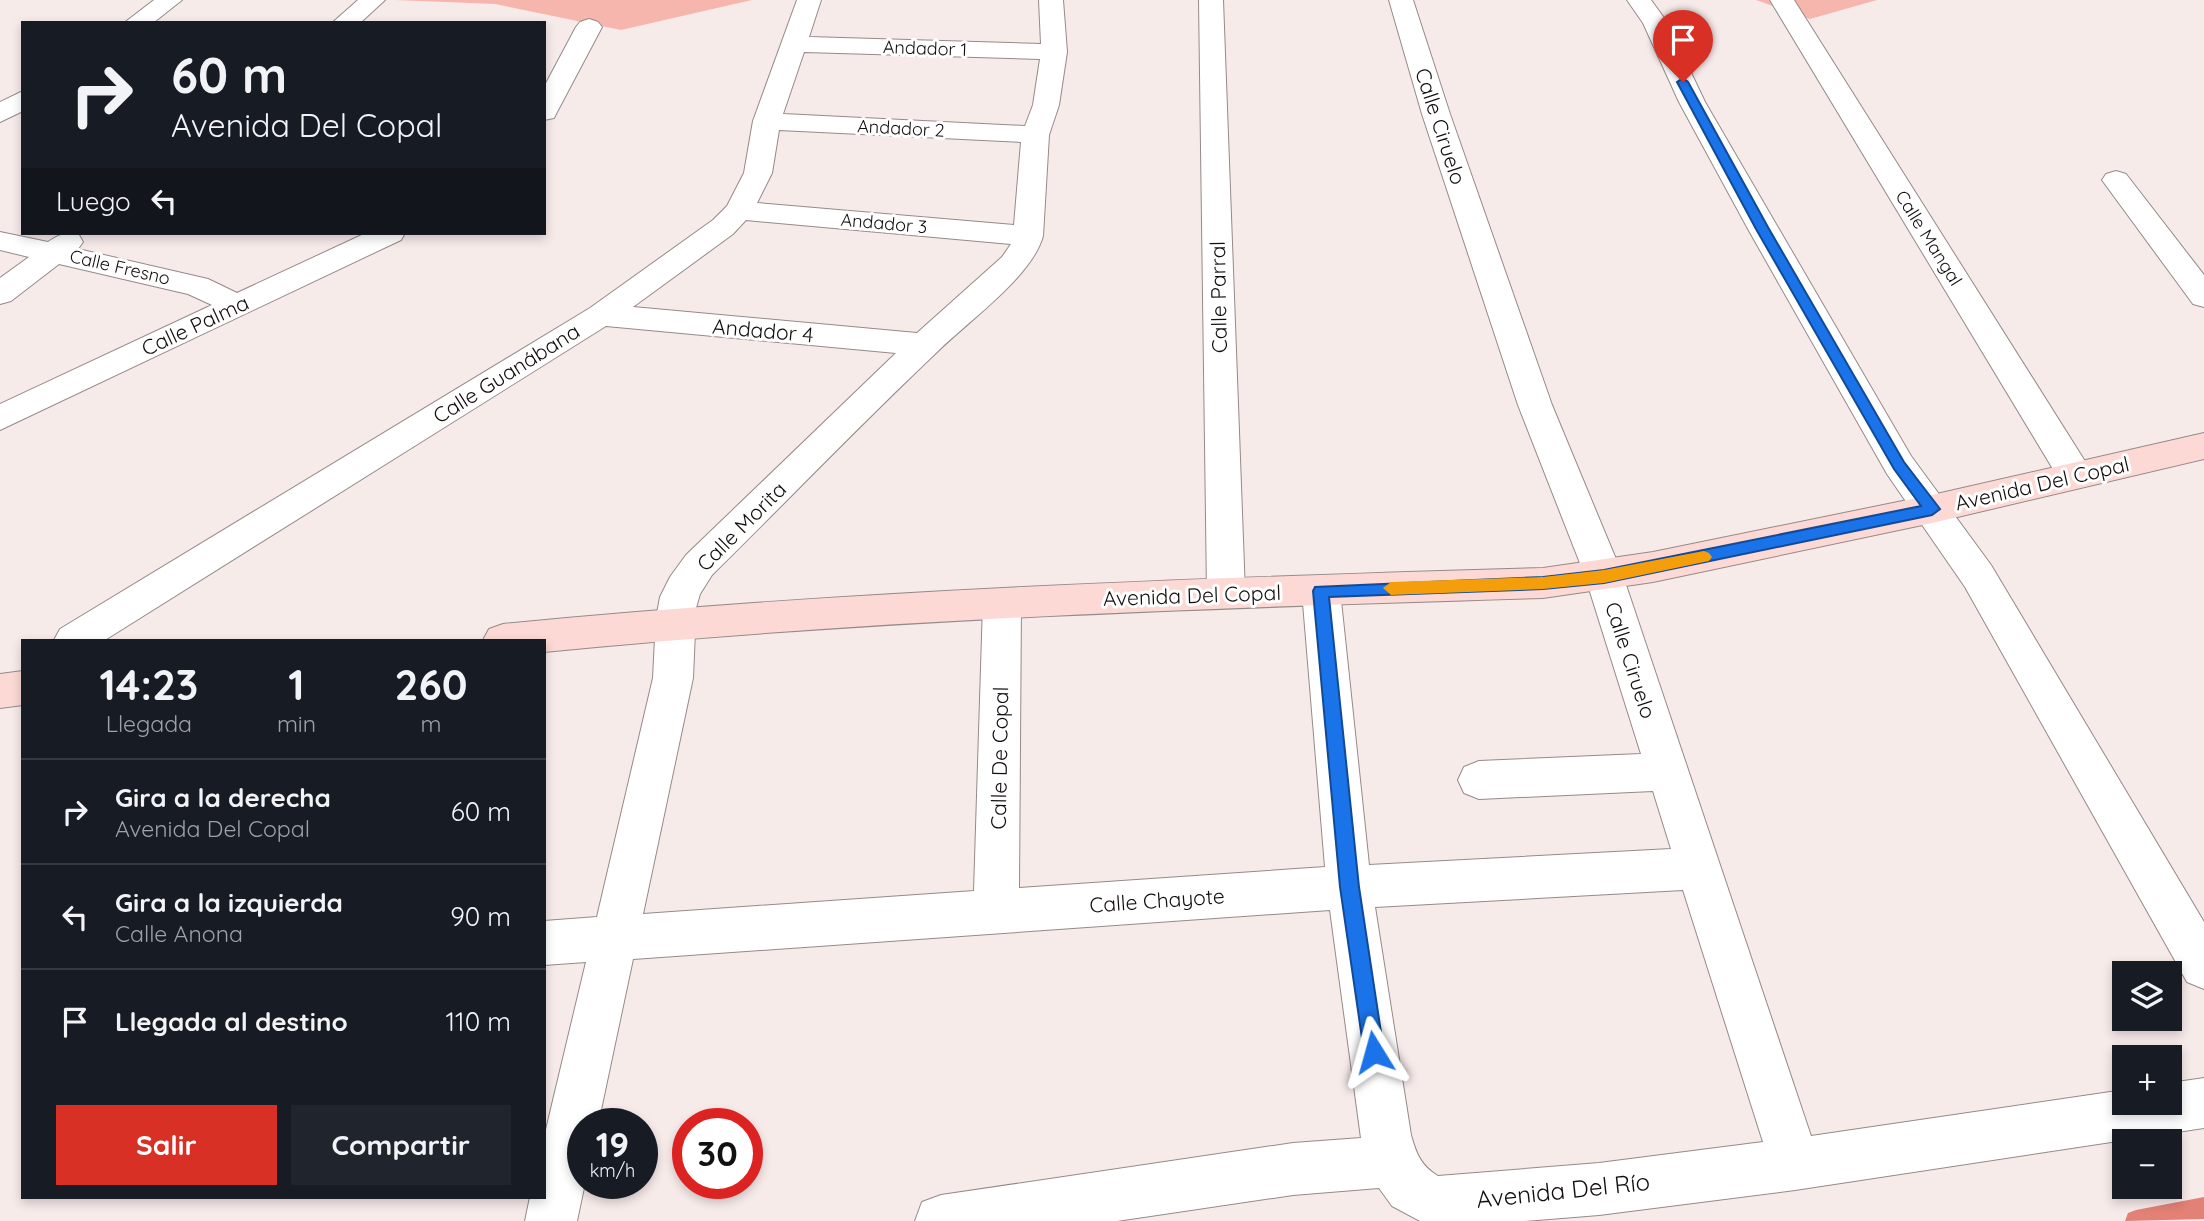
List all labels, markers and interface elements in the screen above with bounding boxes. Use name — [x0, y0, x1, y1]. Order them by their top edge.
pin — [1653, 10, 1713, 82]
icon: arrive — [1664, 21, 1702, 59]
street label: Andador 1 — [883, 35, 967, 61]
text: 60 m — [171, 44, 287, 105]
icon: right — [56, 49, 147, 140]
street label: Calle Ciruelo — [1410, 64, 1472, 188]
text: Avenida Del Copal — [171, 105, 442, 145]
street label: Andador 2 — [857, 114, 945, 142]
icon: left — [145, 182, 183, 220]
text: Luego — [56, 185, 131, 218]
street label: Calle Mangal — [1891, 186, 1967, 290]
street label: Andador 3 — [840, 208, 928, 238]
street label: Calle Parral — [1204, 241, 1232, 353]
street label: Calle Fresno — [68, 244, 172, 290]
street label: Calle Palma — [137, 289, 253, 361]
street label: Andador 4 — [711, 313, 815, 347]
street label: Calle Guanábana — [428, 317, 584, 429]
street label: Avenida Del Copal — [1952, 450, 2132, 516]
street label: Calle Morita — [691, 476, 791, 576]
street label: Avenida Del Copal — [1103, 579, 1281, 611]
street label: Calle Ciruelo — [1600, 598, 1662, 722]
text: 14:23 — [99, 658, 198, 711]
text: 1 — [288, 658, 305, 711]
text: 260 — [395, 658, 467, 711]
street label: Calle De Copal — [985, 686, 1013, 830]
text: Llegada — [106, 709, 192, 738]
text: min — [277, 709, 316, 738]
text: m — [421, 709, 442, 738]
text: Gira a la derecha — [115, 781, 331, 814]
icon: right — [56, 793, 94, 831]
text: 60 m — [451, 795, 511, 828]
text: Avenida Del Copal — [115, 814, 310, 843]
street label: Calle Chayote — [1089, 882, 1225, 918]
text: Gira a la izquierda — [115, 886, 343, 919]
icon: left — [56, 898, 94, 936]
text: 90 m — [450, 900, 511, 933]
text: Calle Anona — [115, 919, 243, 948]
map controls — [2112, 961, 2182, 1199]
button: layers — [2112, 961, 2182, 1031]
icon: arrive — [56, 1003, 94, 1041]
text: Llegada al destino — [115, 1005, 348, 1038]
text: 110 m — [445, 1005, 511, 1038]
position arrow — [1337, 1015, 1411, 1089]
button: + — [2112, 1045, 2182, 1115]
button: Salir — [56, 1105, 277, 1185]
button: Compartir — [291, 1105, 511, 1185]
speed limit sign: 30 — [672, 1108, 763, 1199]
text: 19 — [596, 1122, 629, 1166]
button: − — [2112, 1129, 2182, 1199]
text: km/h — [590, 1159, 635, 1182]
street label: Avenida Del Río — [1475, 1166, 1651, 1214]

